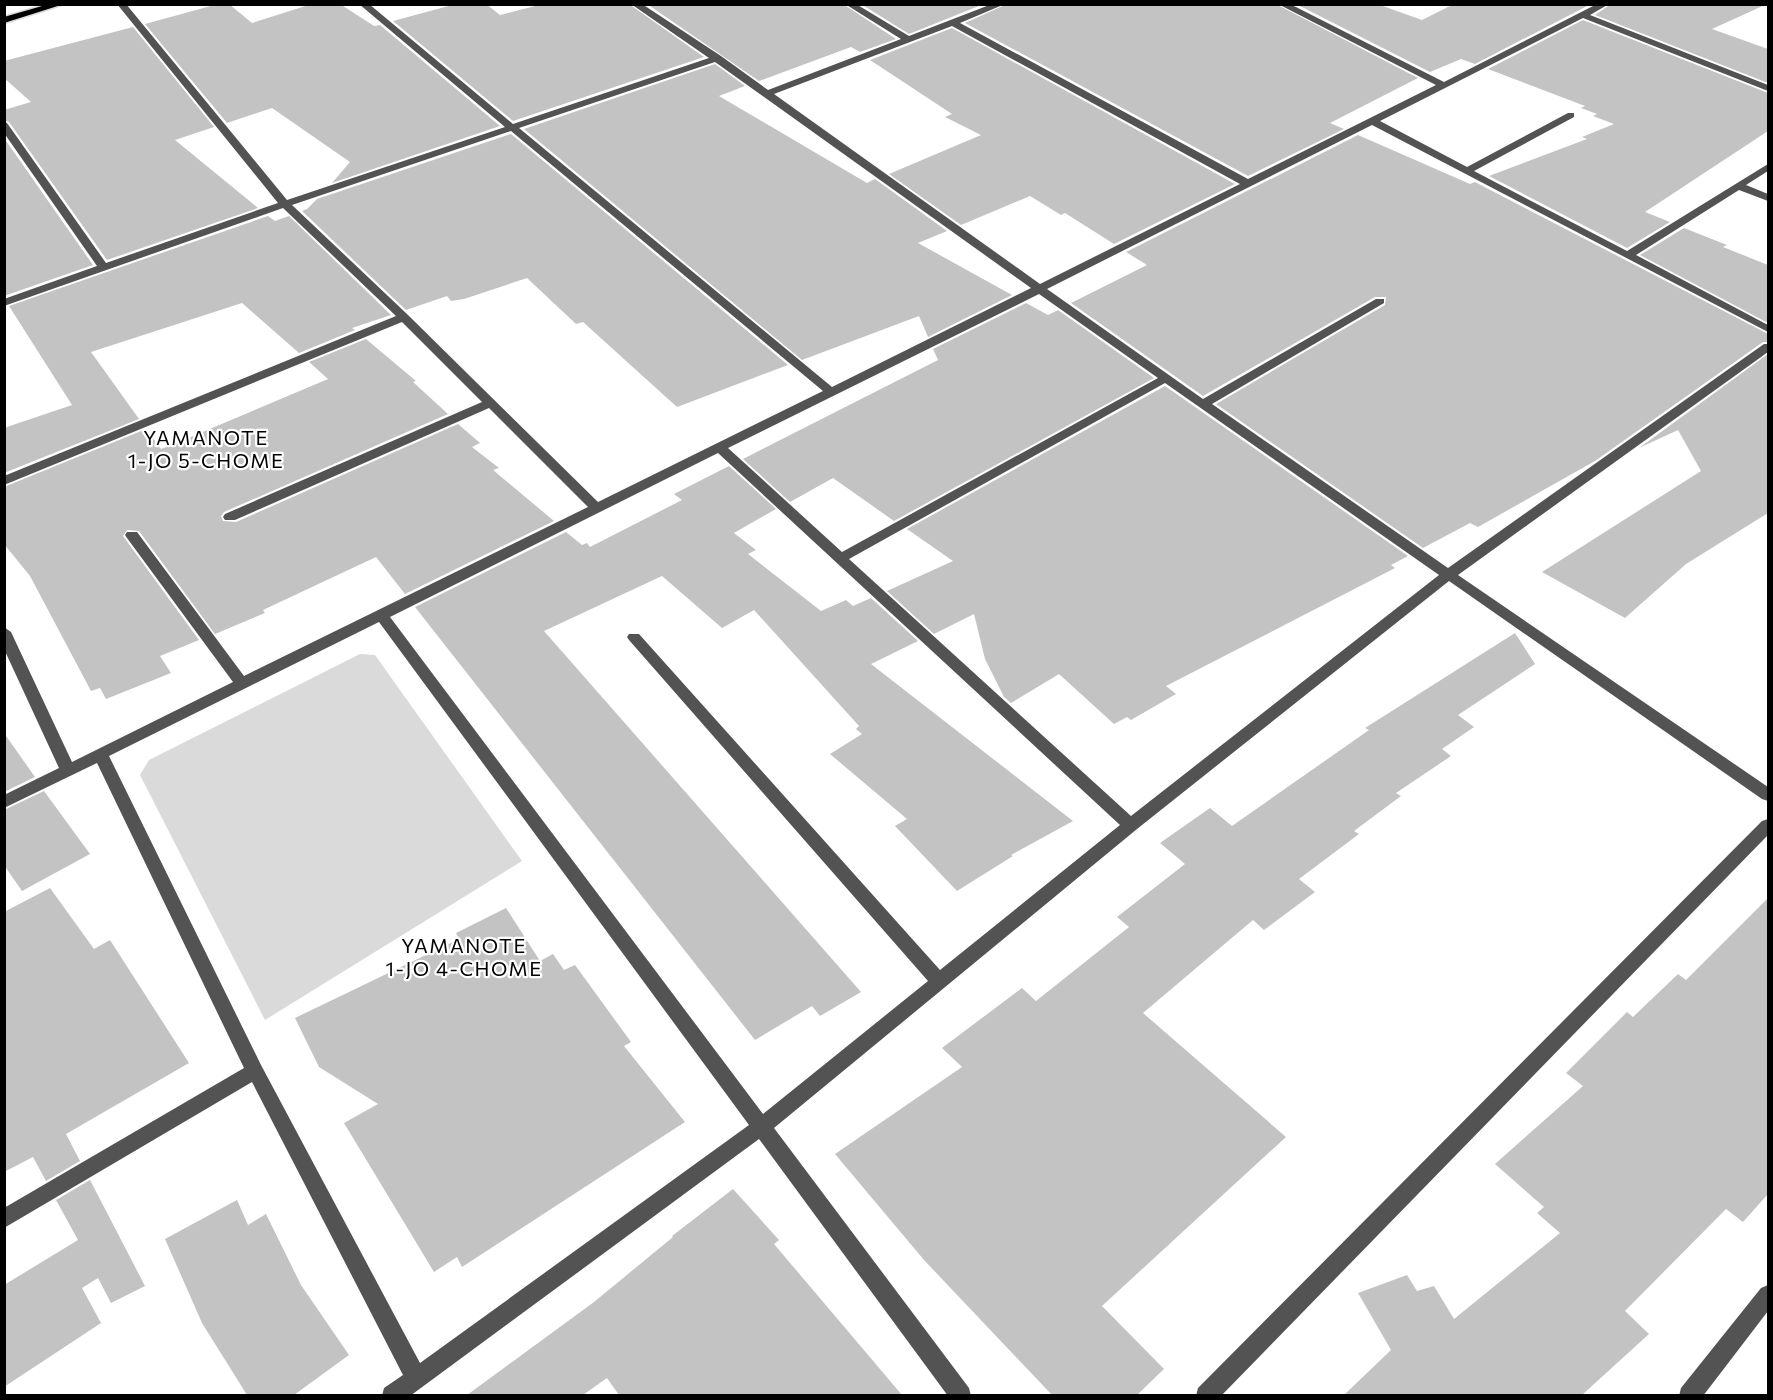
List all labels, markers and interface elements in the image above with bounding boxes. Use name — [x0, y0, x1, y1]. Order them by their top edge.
district label: YAMANOTE 1-JO 5-CHOME — [128, 425, 284, 472]
district label: YAMANOTE 1-JO 4-CHOME — [385, 933, 543, 980]

